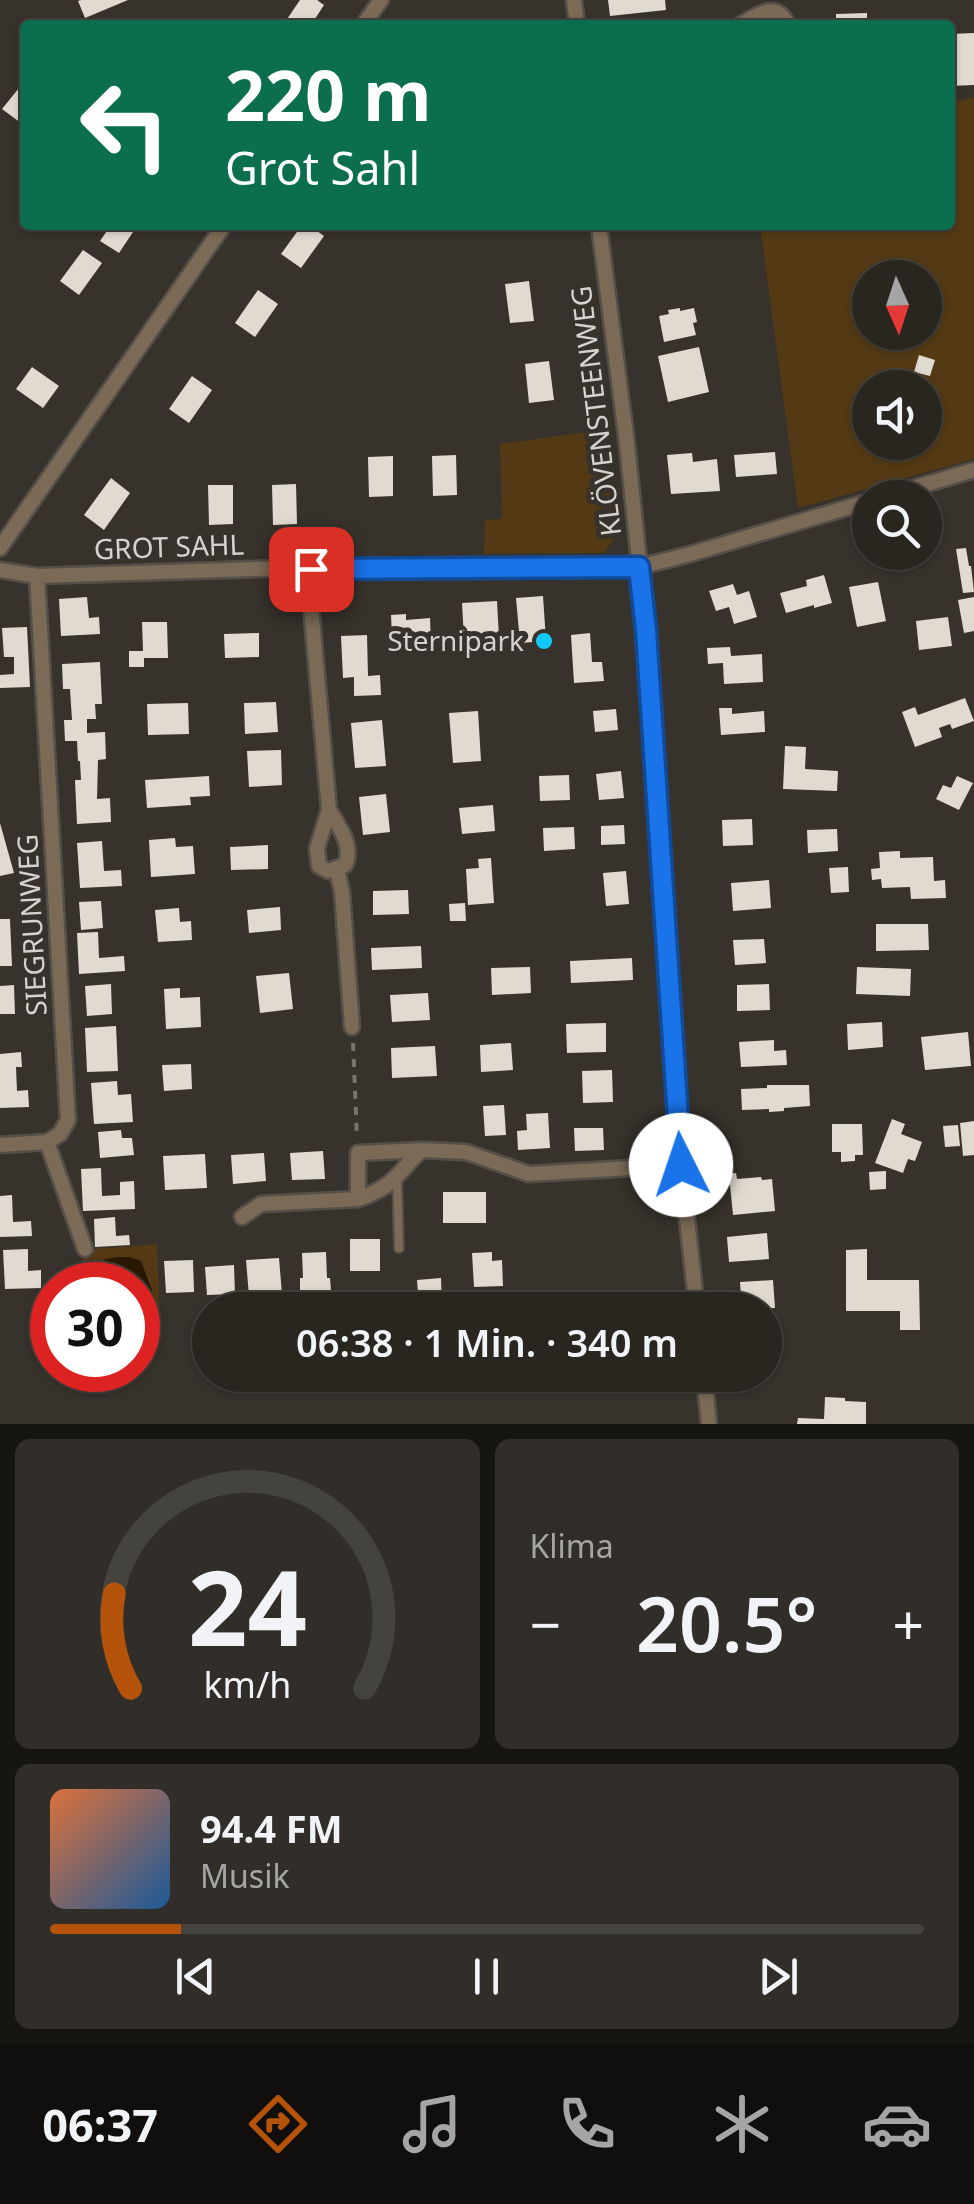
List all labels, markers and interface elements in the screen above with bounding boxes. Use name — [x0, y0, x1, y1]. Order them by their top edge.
text: 220 m — [225, 46, 432, 142]
icon: left — [60, 60, 190, 190]
text: Grot Sahl — [225, 137, 420, 198]
north arrow — [852, 260, 942, 350]
map controls — [852, 260, 942, 570]
street label: KLÖVENSTEENWEG — [561, 284, 629, 539]
button: sound — [852, 370, 942, 460]
button: search — [852, 480, 942, 570]
street label: GROT SAHL — [93, 524, 245, 568]
pin — [269, 527, 354, 612]
icon: arrive — [284, 542, 339, 597]
place label: Sternipark — [387, 621, 524, 659]
marker: Sternipark — [533, 630, 555, 652]
street label: SIEGRUNWEG — [7, 833, 55, 1017]
position arrow — [629, 1113, 733, 1217]
speed limit sign: 30 — [30, 1262, 160, 1392]
text: 06:38 · 1 Min. · 340 m — [296, 1316, 678, 1368]
text: Klima — [530, 1524, 614, 1567]
text: 24 — [188, 1535, 307, 1676]
text: 20.5° — [636, 1572, 817, 1674]
text: − — [530, 1586, 561, 1661]
text: + — [893, 1586, 924, 1661]
text: km/h — [203, 1660, 291, 1708]
text: 94.4 FM — [200, 1802, 342, 1854]
text: Musik — [200, 1854, 289, 1897]
icon: previous — [168, 1949, 223, 2004]
icon: pause — [459, 1949, 514, 2004]
icon: next — [751, 1949, 806, 2004]
icon: directions — [243, 2089, 313, 2159]
icon: music — [397, 2089, 467, 2159]
icon: phone — [552, 2089, 622, 2159]
icon: climate — [707, 2089, 777, 2159]
icon: car — [862, 2089, 932, 2159]
text: 06:37 — [42, 2094, 158, 2155]

